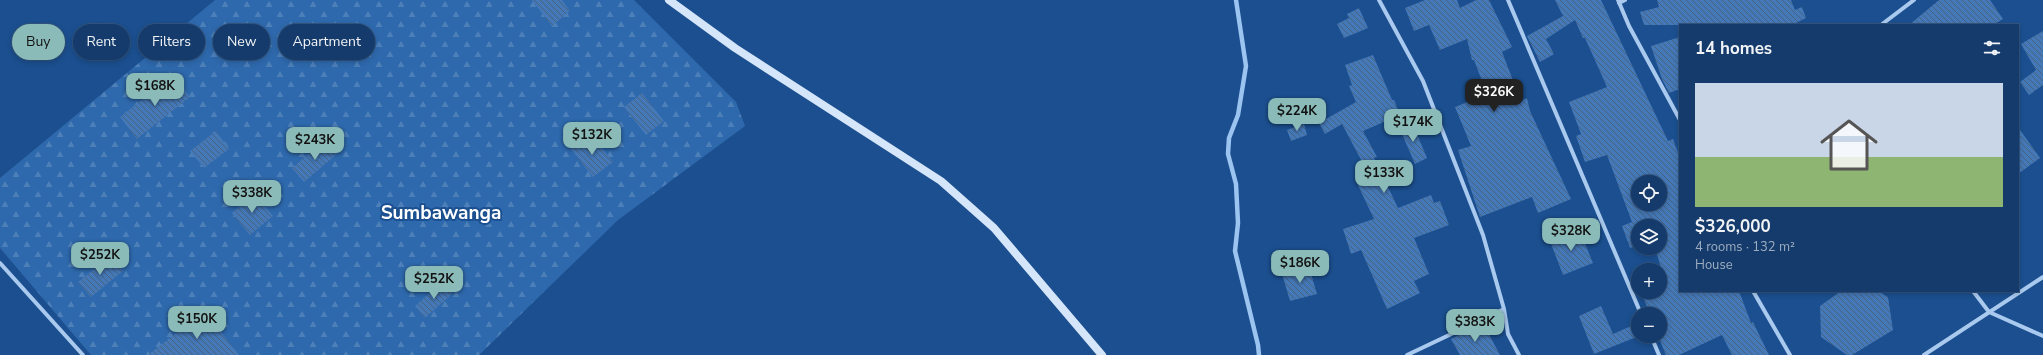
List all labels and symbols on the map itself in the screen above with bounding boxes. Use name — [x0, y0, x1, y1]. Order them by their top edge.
pin: $168K — [127, 73, 183, 107]
pin: $326K — [1466, 79, 1522, 113]
pin: $224K — [1269, 98, 1325, 132]
pin: $174K — [1385, 109, 1441, 143]
pin: $132K — [564, 122, 620, 156]
pin: $243K — [287, 127, 343, 161]
pin: $133K — [1356, 160, 1412, 194]
pin: $338K — [224, 180, 280, 214]
district label: Sumbawanga — [381, 200, 501, 226]
pin: $328K — [1543, 218, 1599, 252]
pin: $252K — [72, 242, 128, 276]
pin: $186K — [1272, 250, 1328, 284]
pin: $252K — [406, 266, 462, 300]
pin: $150K — [169, 306, 225, 340]
pin: $383K — [1447, 309, 1503, 343]

